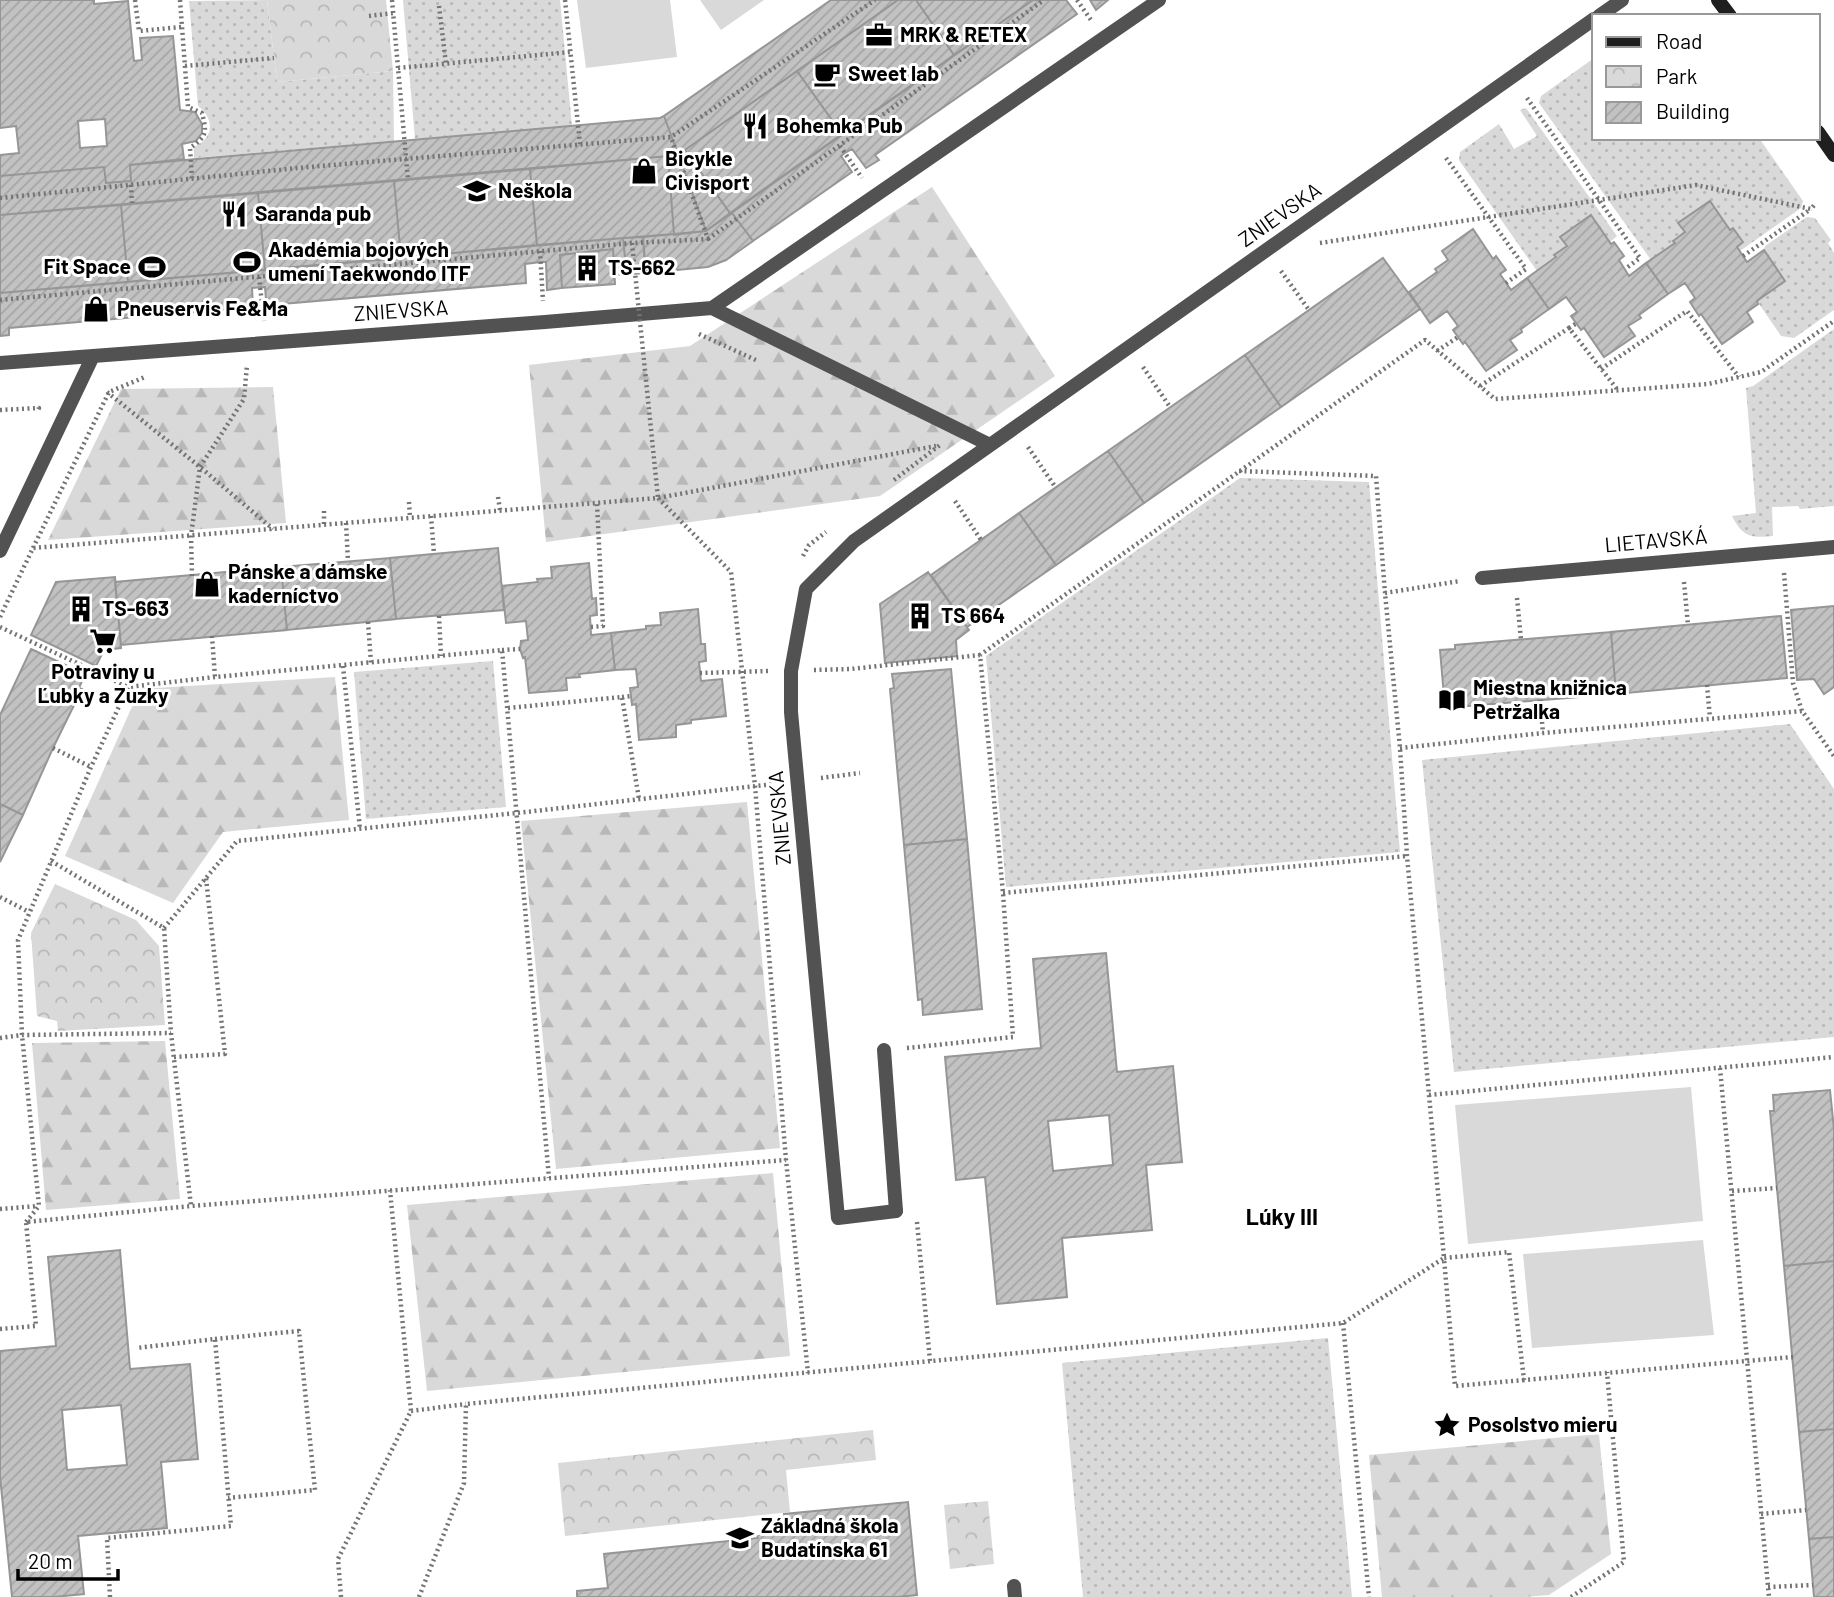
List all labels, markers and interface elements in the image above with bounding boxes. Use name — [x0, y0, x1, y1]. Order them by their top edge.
legend — [1592, 14, 1820, 140]
office icon: MRK & RETEX — [864, 20, 894, 50]
place label: MRK & RETEX — [900, 21, 1027, 46]
text: Road — [1656, 28, 1702, 53]
cafe icon: Sweet lab — [812, 59, 842, 89]
place label: Sweet lab — [848, 60, 939, 85]
text: Park — [1656, 63, 1697, 88]
text: Building — [1656, 98, 1730, 123]
restaurant icon: Bohemka Pub — [740, 111, 770, 141]
place label: Bohemka Pub — [776, 112, 903, 137]
place label: Bicykle Civisport — [665, 145, 750, 194]
shop icon: Bicykle Civisport — [629, 156, 659, 186]
school or university icon: Neškola — [462, 176, 492, 206]
street label: ZNIEVSKA — [1233, 176, 1325, 251]
place label: Neškola — [498, 177, 572, 202]
restaurant icon: Saranda pub — [219, 199, 249, 229]
place label: Saranda pub — [255, 200, 371, 225]
place label: Akadémia bojových umení Taekwondo ITF — [268, 236, 471, 285]
sports icon: Akadémia bojových umení Taekwondo ITF — [232, 247, 262, 277]
sports icon: Fit Space — [137, 252, 167, 282]
place label: Fit Space — [44, 253, 131, 278]
building icon: TS-662 — [572, 253, 602, 283]
place label: TS-662 — [608, 254, 676, 279]
shop icon: Pneuservis Fe&Ma — [81, 294, 111, 324]
street label: ZNIEVSKA — [353, 294, 449, 325]
place label: Pneuservis Fe&Ma — [117, 295, 288, 320]
street label: LIETAVSKÁ — [1603, 523, 1709, 556]
place label: Pánske a dámske kaderníctvo — [228, 558, 387, 607]
shop icon: Pánske a dámske kaderníctvo — [192, 569, 222, 599]
building icon: TS-663 — [66, 594, 96, 624]
place label: TS-663 — [102, 595, 169, 620]
building icon: TS 664 — [905, 601, 935, 631]
place label: TS 664 — [941, 602, 1005, 627]
supermarket icon: Potraviny u Ľubky a Zuzky — [88, 626, 118, 656]
place label: Potraviny u Ľubky a Zuzky — [37, 658, 169, 707]
place label: Miestna knižnica Petržalka — [1473, 674, 1627, 723]
library icon: Miestna knižnica Petržalka — [1437, 685, 1467, 715]
street label: ZNIEVSKA — [762, 770, 795, 866]
district label: Lúky III — [1246, 1202, 1318, 1230]
place icon: Posolstvo mieru — [1432, 1410, 1462, 1440]
place label: Posolstvo mieru — [1468, 1411, 1617, 1436]
place label: Základná škola Budatínska 61 — [761, 1512, 899, 1561]
school or university icon: Základná škola Budatínska 61 — [725, 1523, 755, 1553]
scale bar — [18, 1538, 117, 1582]
text: 20 m — [28, 1548, 73, 1573]

